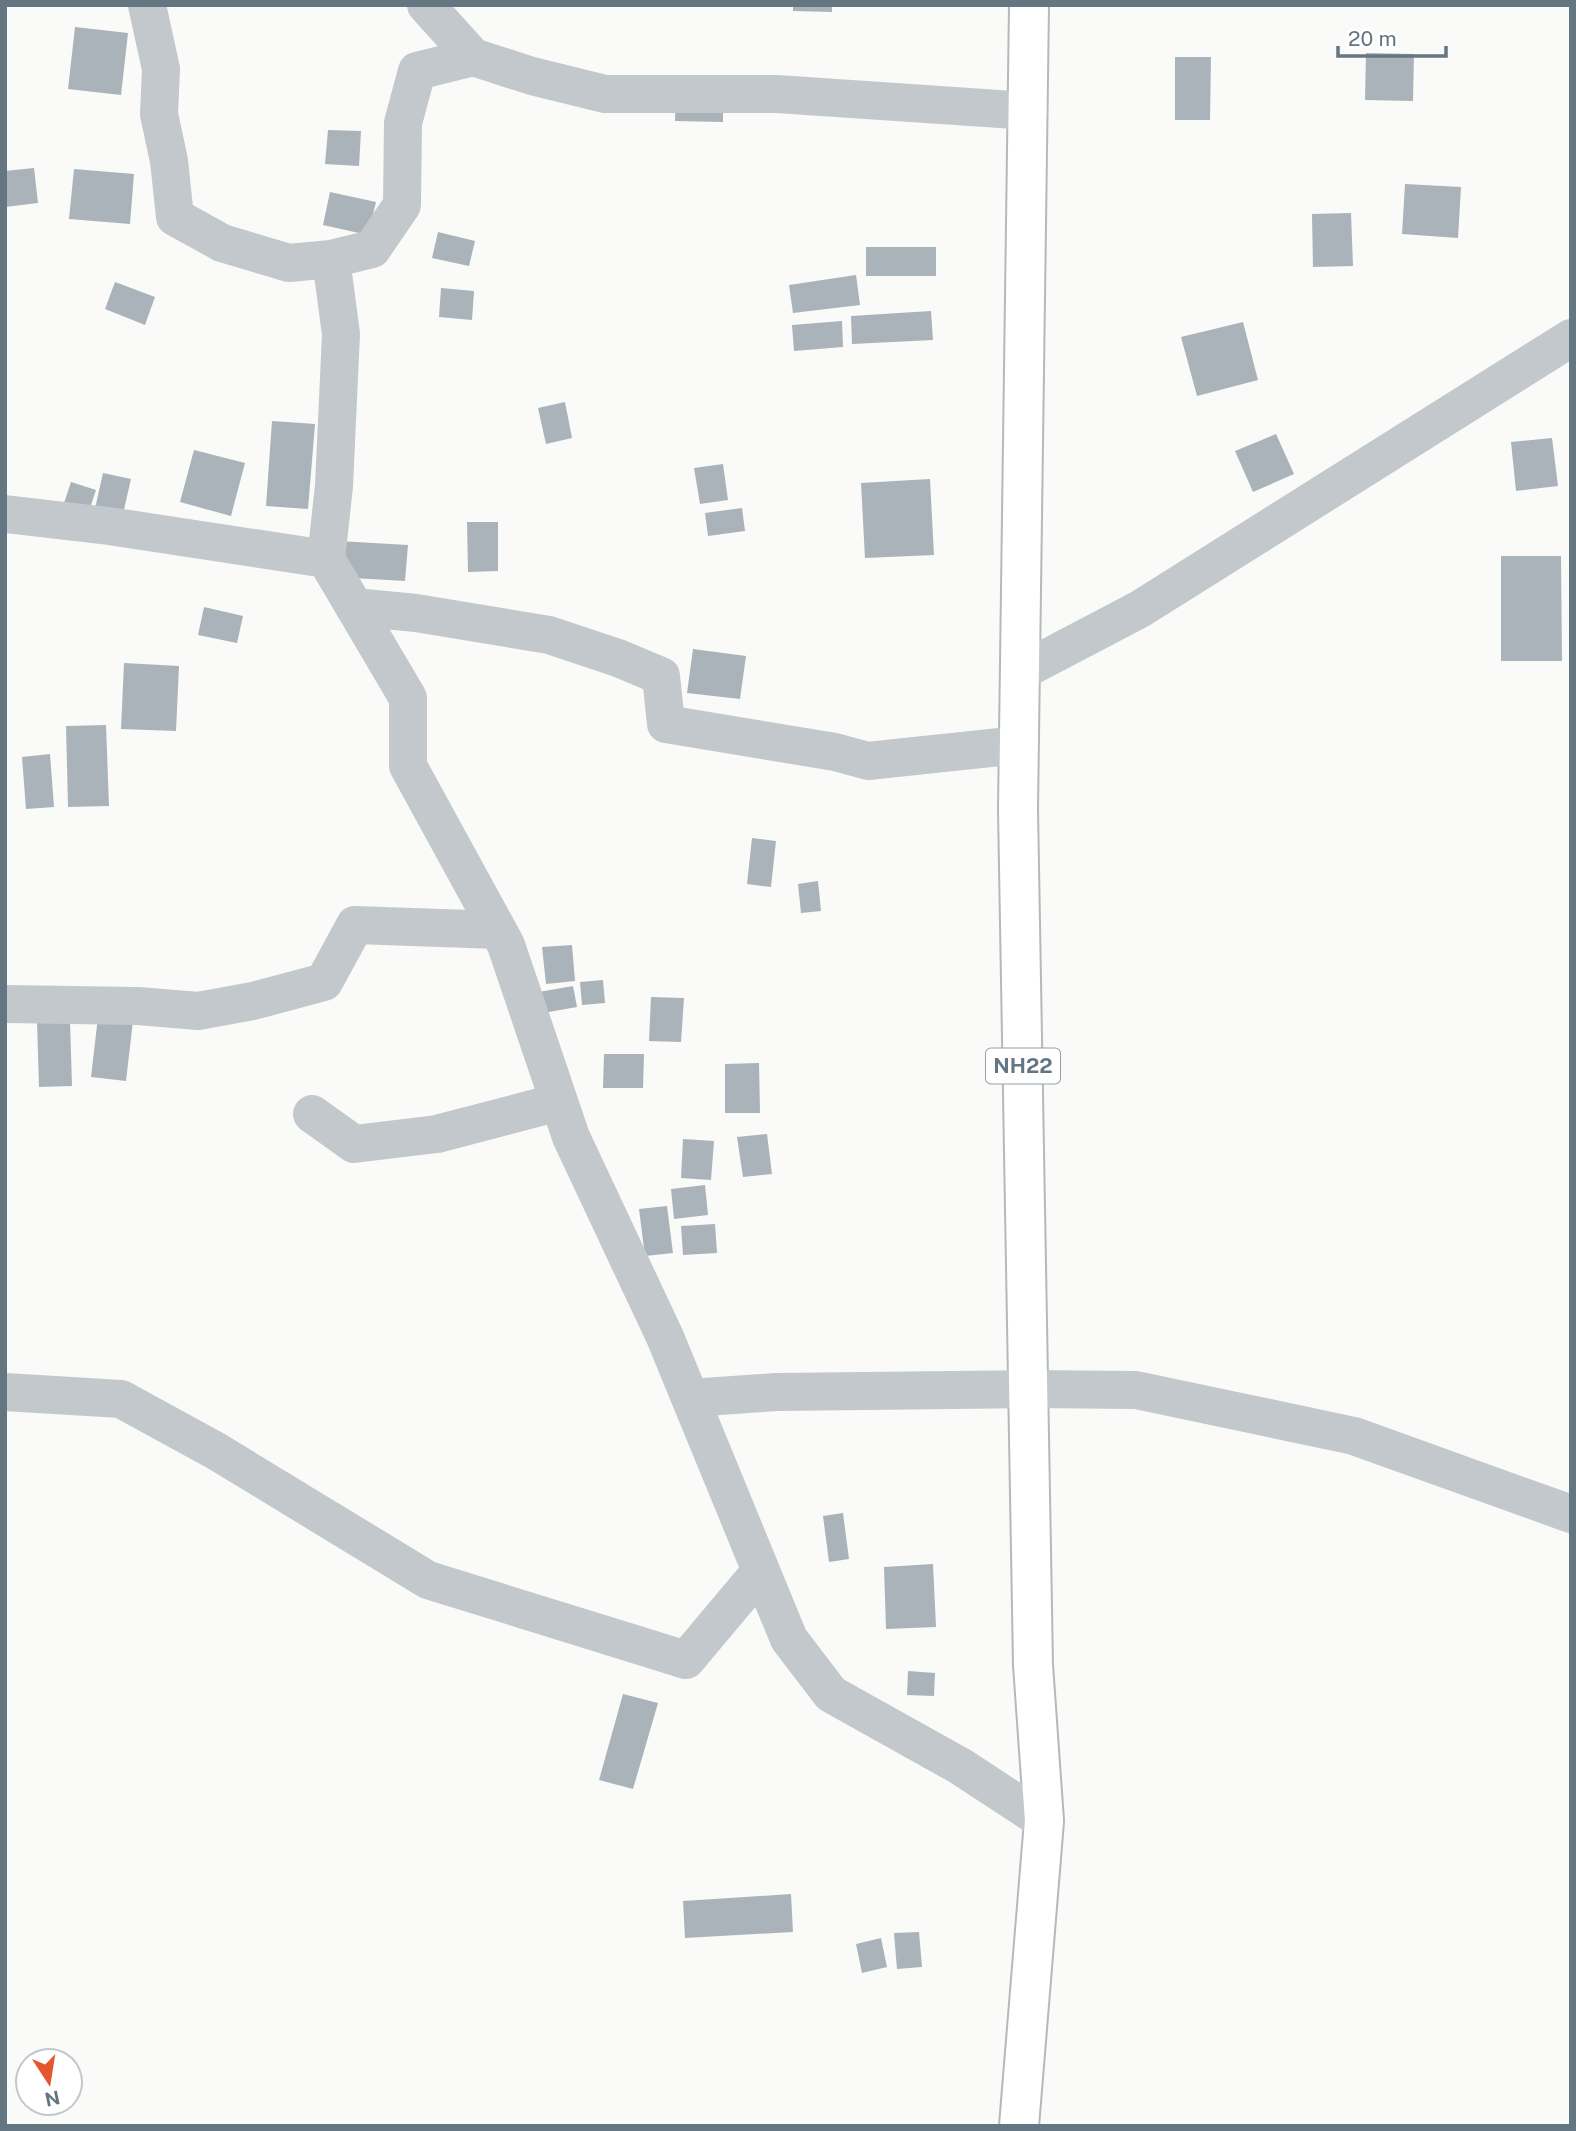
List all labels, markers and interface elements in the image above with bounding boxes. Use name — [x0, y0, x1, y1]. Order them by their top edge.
scale bar — [1338, 14, 1446, 58]
text: 20 m — [1348, 26, 1397, 51]
road number: NH22 — [986, 1048, 1060, 1084]
north arrow — [14, 2047, 84, 2117]
text: N — [43, 2086, 62, 2111]

